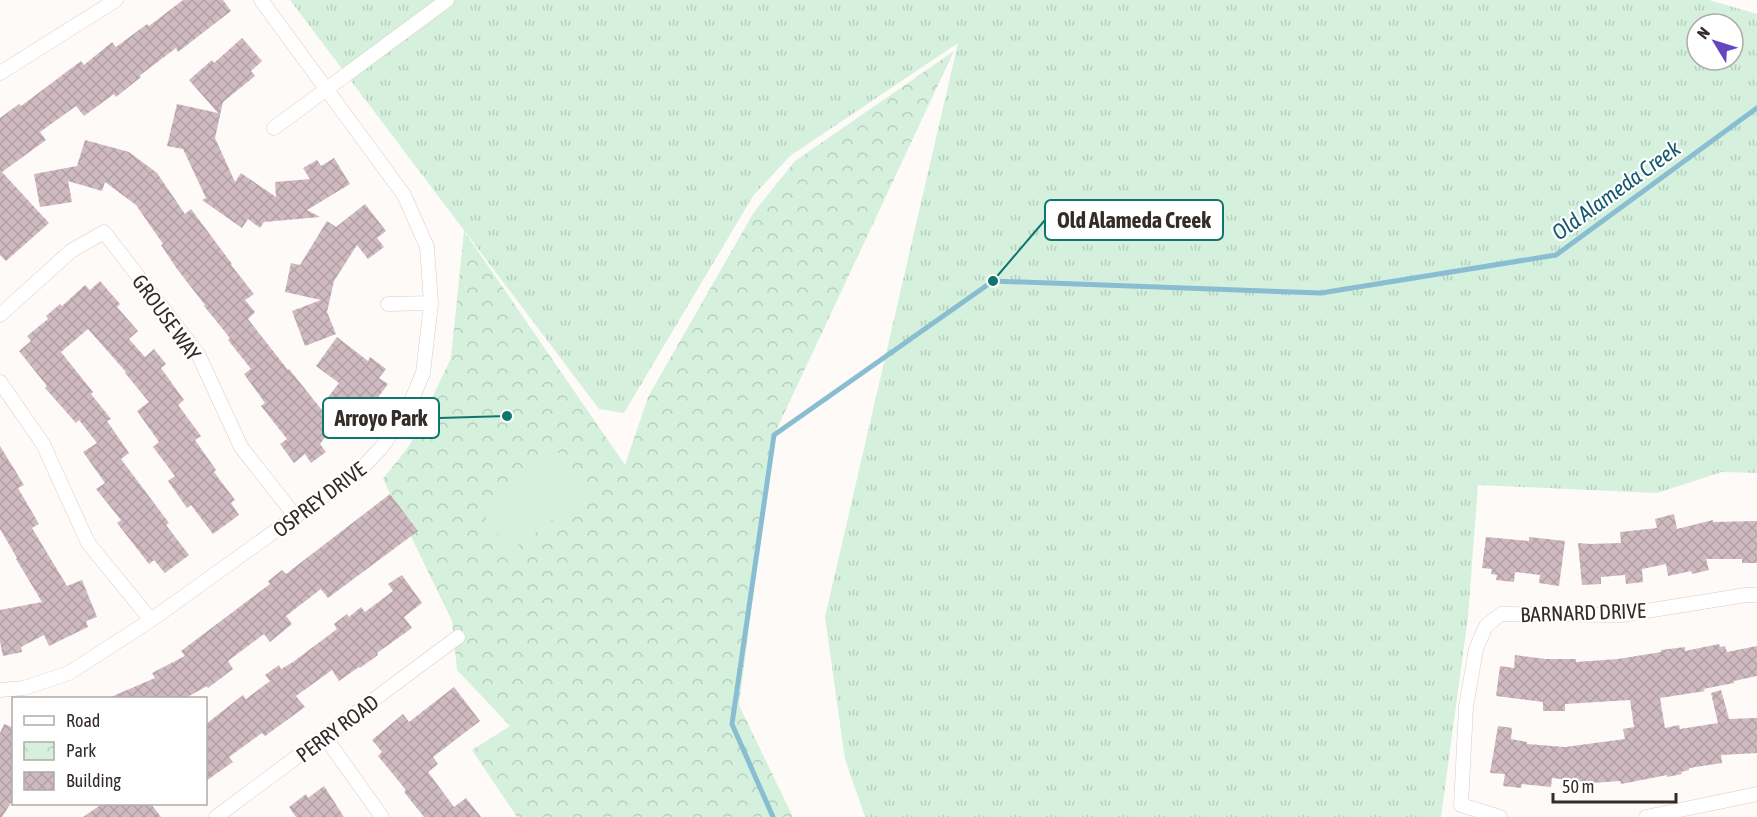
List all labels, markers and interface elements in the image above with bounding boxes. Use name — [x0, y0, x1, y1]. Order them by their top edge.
north arrow — [1685, 12, 1745, 72]
text: N — [1693, 23, 1713, 42]
water label: Old Alameda Creek — [1547, 135, 1686, 245]
callout: Old Alameda Creek — [1045, 200, 1223, 240]
text: Old Alameda Creek — [1057, 207, 1211, 233]
street label: GROUSE WAY — [128, 269, 207, 365]
callout: Arroyo Park — [323, 398, 439, 438]
text: Arroyo Park — [334, 405, 428, 431]
street label: OSPREY DRIVE — [268, 456, 370, 542]
street label: BARNARD DRIVE — [1520, 598, 1646, 626]
street label: PERRY ROAD — [291, 689, 383, 767]
legend — [12, 697, 207, 805]
text: Road — [66, 710, 100, 731]
text: Park — [66, 740, 96, 761]
scale bar — [1553, 766, 1676, 804]
text: Building — [66, 770, 121, 791]
text: 50 m — [1562, 776, 1594, 797]

